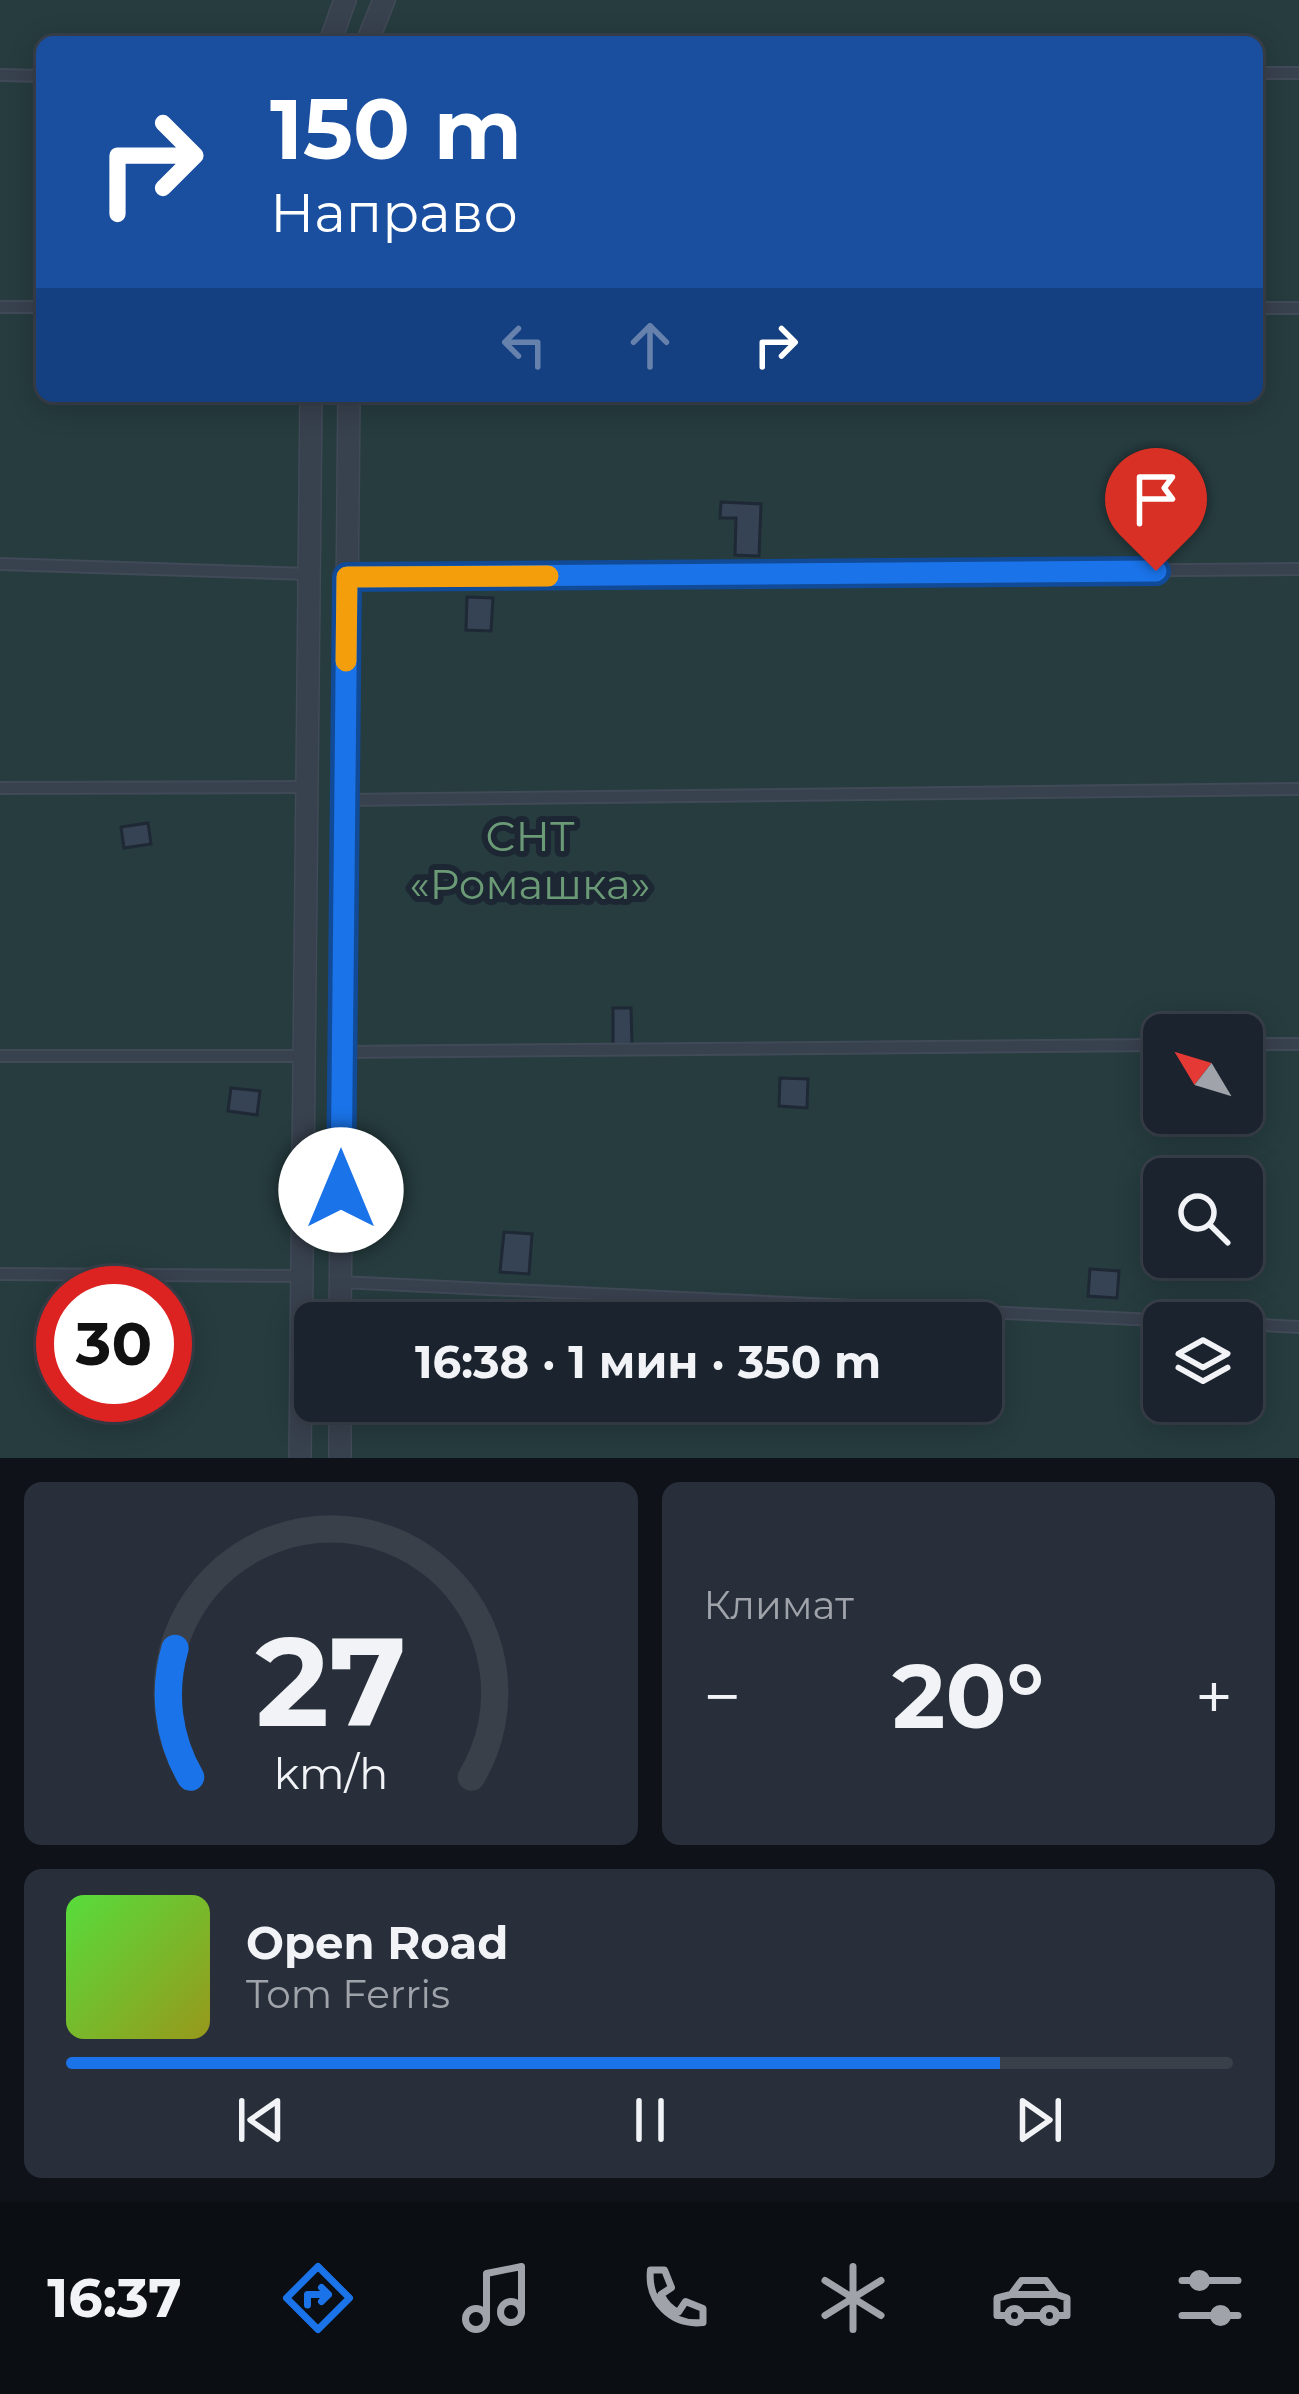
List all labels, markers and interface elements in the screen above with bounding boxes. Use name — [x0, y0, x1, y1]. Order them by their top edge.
text: 150 m — [270, 78, 522, 180]
icon: right — [72, 84, 228, 240]
text: Направо — [270, 180, 518, 246]
icon: left — [491, 312, 557, 378]
icon: ahead — [617, 312, 683, 378]
icon: right — [743, 312, 809, 378]
pin — [1105, 448, 1207, 571]
icon: arrive — [1123, 466, 1189, 532]
park label: СНТ «Ромашка» — [409, 810, 651, 910]
north arrow — [1143, 1014, 1263, 1134]
map controls — [1143, 1014, 1263, 1422]
position arrow — [278, 1127, 404, 1253]
button: search — [1143, 1158, 1263, 1278]
speed limit sign: 30 — [36, 1266, 192, 1422]
button: layers — [1143, 1302, 1263, 1422]
text: 16:38 · 1 мин · 350 m — [415, 1334, 881, 1389]
text: Климат — [704, 1581, 854, 1629]
text: 27 — [255, 1605, 406, 1757]
text: 20° — [892, 1641, 1044, 1751]
text: − — [704, 1656, 741, 1737]
text: + — [1195, 1656, 1233, 1737]
text: km/h — [274, 1746, 388, 1799]
text: Open Road — [246, 1915, 508, 1970]
text: Tom Ferris — [246, 1970, 450, 2018]
icon: previous — [228, 2087, 294, 2153]
icon: pause — [617, 2087, 683, 2153]
icon: next — [1006, 2087, 1072, 2153]
icon: directions — [276, 2256, 360, 2340]
icon: music — [455, 2256, 539, 2340]
icon: phone — [633, 2256, 717, 2340]
icon: climate — [811, 2256, 895, 2340]
icon: car — [990, 2256, 1074, 2340]
icon: filters — [1168, 2256, 1252, 2340]
text: 16:37 — [47, 2265, 182, 2331]

